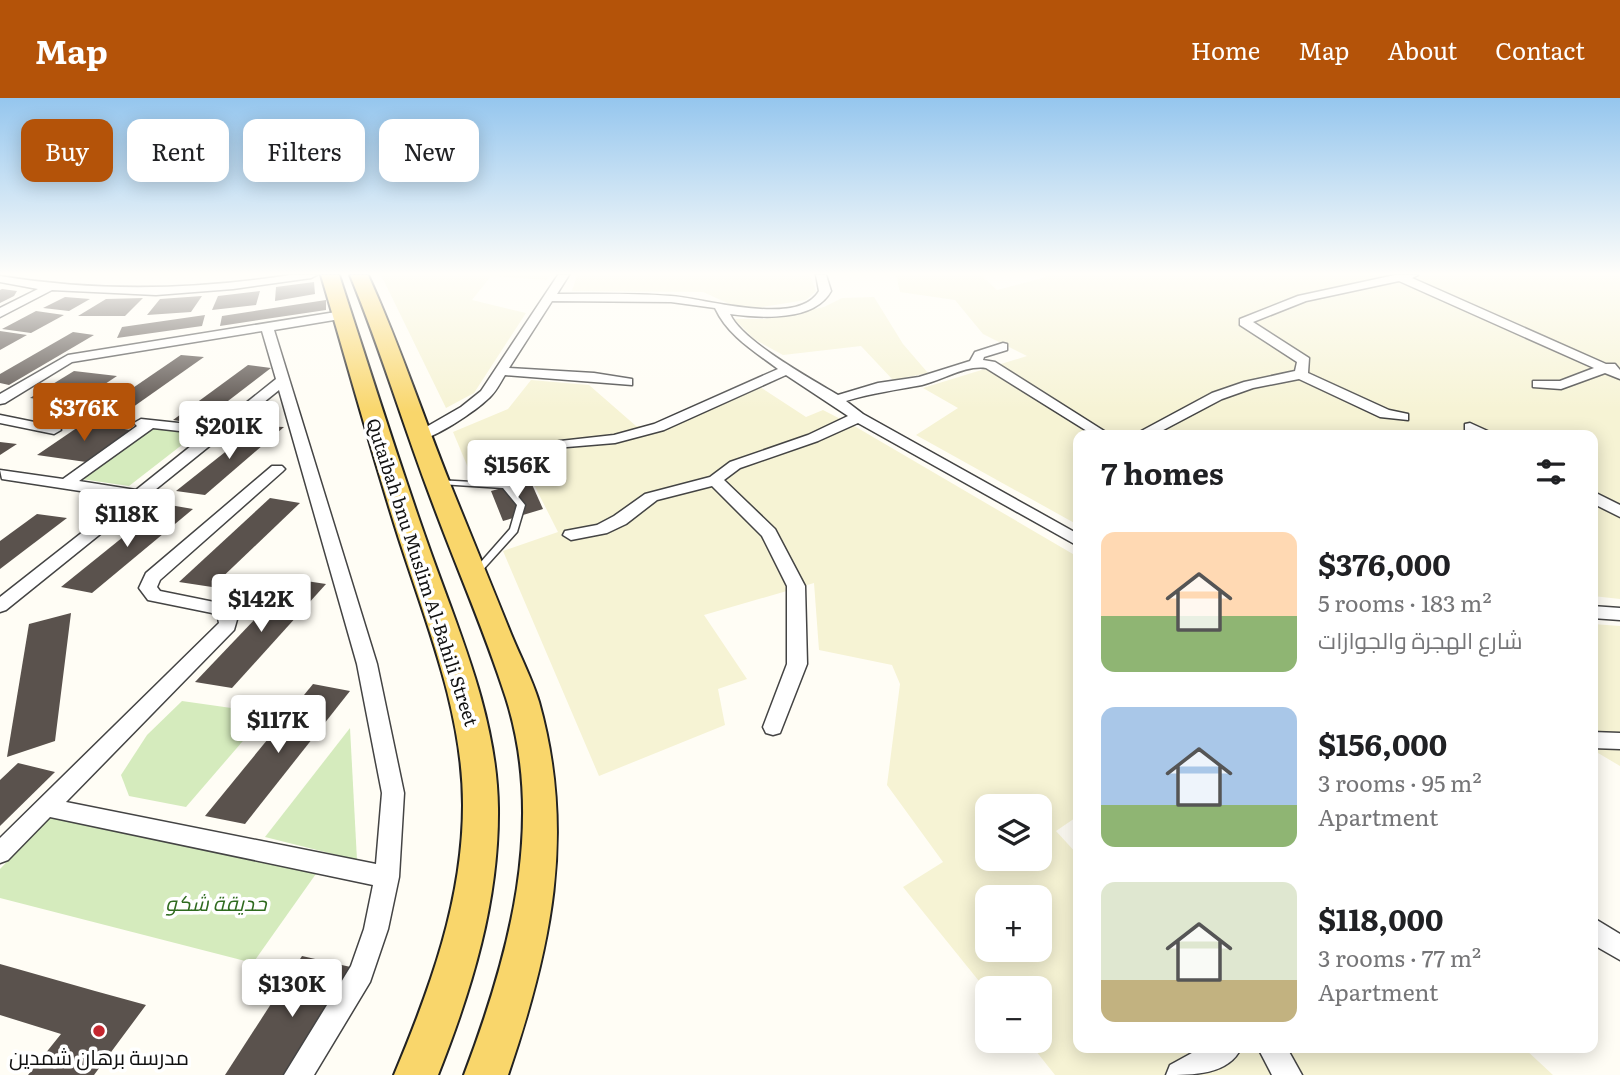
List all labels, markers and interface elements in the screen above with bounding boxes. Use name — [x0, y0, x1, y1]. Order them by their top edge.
text: Map — [35, 25, 108, 74]
text: Home — [1191, 32, 1260, 67]
text: Map — [1298, 32, 1349, 67]
text: About — [1387, 32, 1457, 67]
text: Contact — [1495, 32, 1585, 67]
chip: Buy — [21, 119, 113, 182]
chip: Rent — [127, 119, 229, 182]
chip: Filters — [243, 119, 365, 182]
chip: New — [379, 119, 479, 182]
pin: $376K — [35, 384, 133, 443]
text: $376K — [49, 389, 119, 423]
pin: $201K — [180, 402, 278, 461]
text: $201K — [195, 407, 263, 441]
street label: Qutaibah bnu Muslim Al-Bahili Street — [360, 415, 486, 730]
pin: $156K — [468, 440, 566, 500]
text: $156K — [483, 446, 551, 480]
text: 7 homes — [1101, 450, 1224, 494]
icon: filters — [1532, 453, 1570, 491]
pin: $118K — [78, 490, 176, 549]
text: $118K — [95, 495, 159, 529]
text: $376,000 — [1318, 541, 1451, 585]
icon: home — [1157, 560, 1241, 644]
pin: $142K — [212, 574, 310, 634]
text: $142K — [228, 580, 294, 614]
text: 5 rooms · 183 m² — [1318, 585, 1492, 619]
text: شارع الهجرة والجوازات — [1318, 622, 1522, 656]
pin: $117K — [229, 696, 327, 755]
text: $117K — [247, 701, 309, 735]
text: $156,000 — [1318, 721, 1447, 765]
icon: home — [1157, 735, 1241, 819]
text: 3 rooms · 95 m² — [1318, 765, 1482, 799]
map controls — [975, 794, 1052, 1053]
button: layers — [975, 794, 1052, 871]
text: Apartment — [1318, 799, 1438, 833]
button: + — [975, 885, 1052, 962]
park label: حديقة شكو — [165, 886, 268, 917]
text: $118,000 — [1318, 896, 1444, 940]
icon: home — [1157, 910, 1241, 994]
text: 3 rooms · 77 m² — [1318, 940, 1481, 974]
pin: $130K — [243, 960, 341, 1019]
text: $130K — [258, 965, 326, 999]
text: Apartment — [1318, 974, 1438, 1008]
button: − — [975, 976, 1052, 1053]
marker: مدرسة برهان شمدين — [91, 1023, 107, 1039]
place label: مدرسة برهان شمدين — [9, 1040, 189, 1071]

